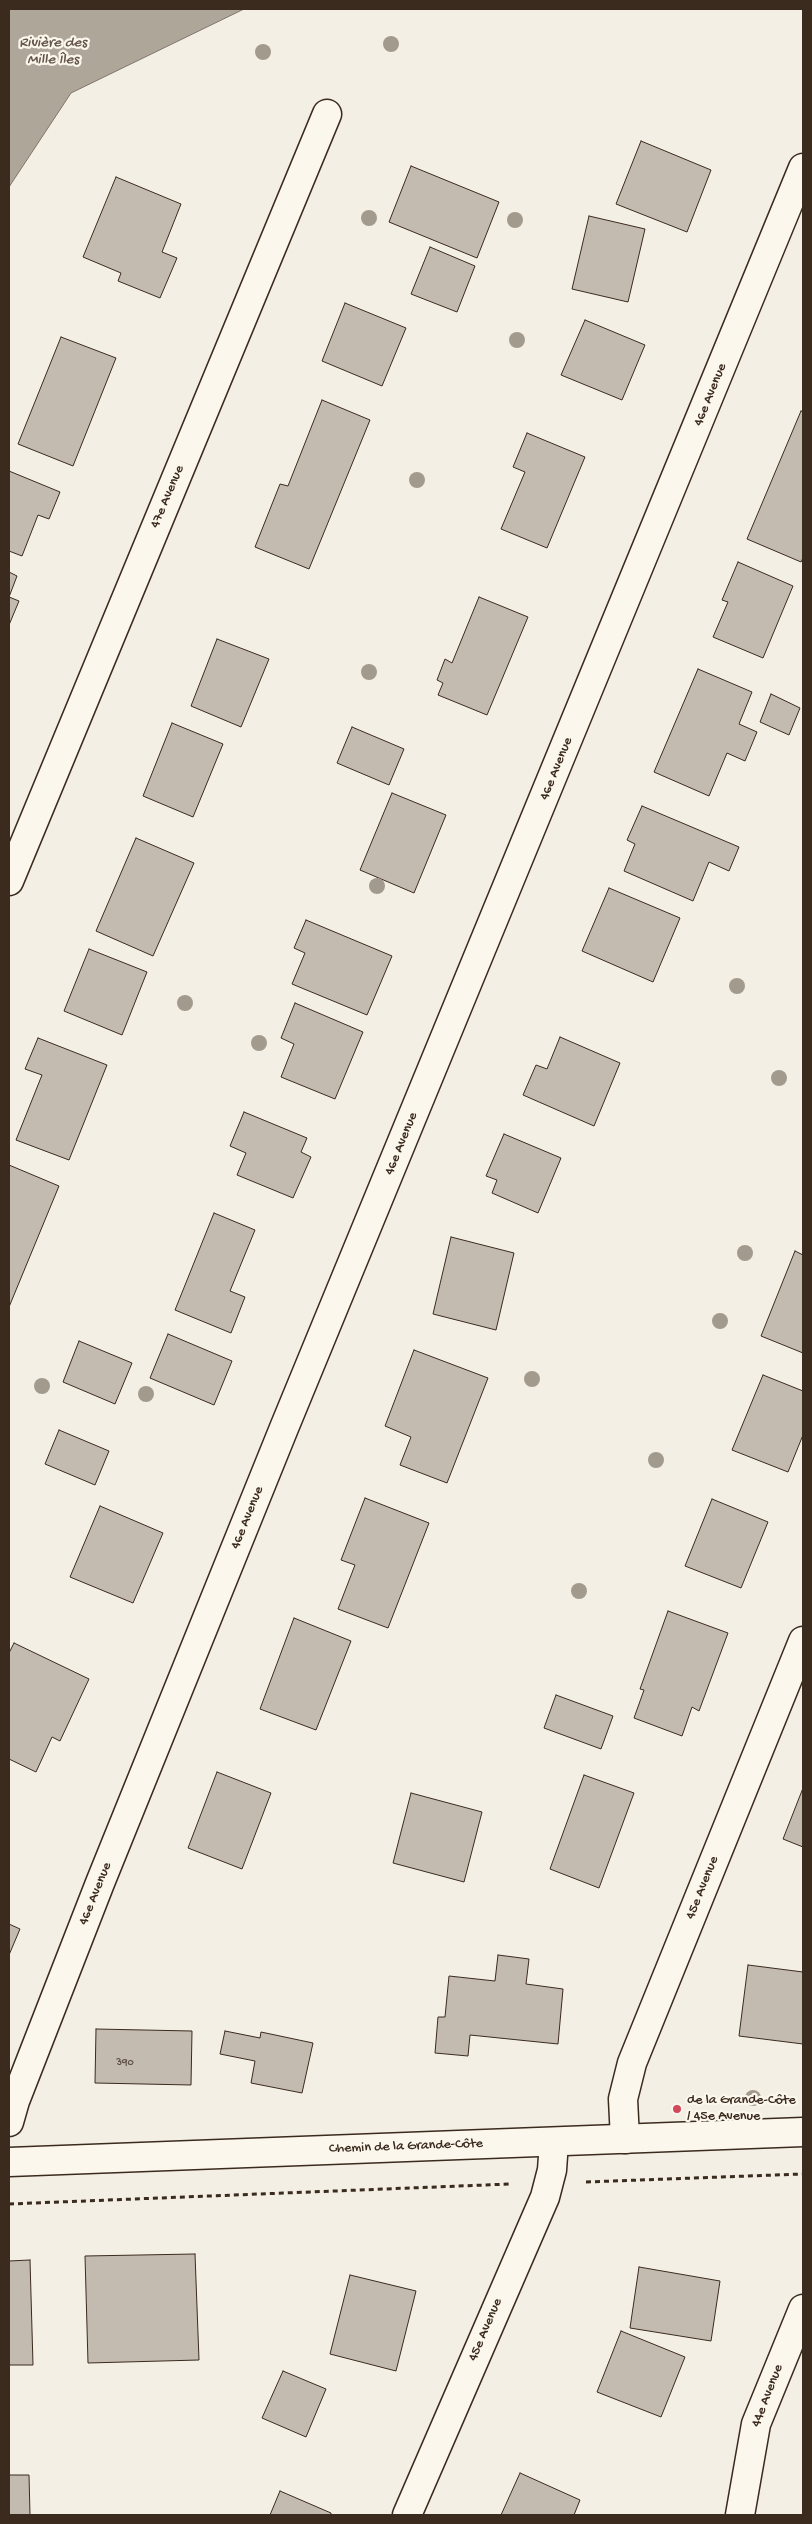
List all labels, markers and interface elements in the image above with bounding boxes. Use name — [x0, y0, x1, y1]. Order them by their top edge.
water label: Rivière des Mille Îles — [19, 35, 87, 70]
street label: 46e Avenue — [691, 361, 731, 429]
street label: 47e Avenue — [147, 463, 189, 531]
street label: 46e Avenue — [537, 735, 577, 803]
street label: 46e Avenue — [382, 1110, 422, 1178]
street label: 46e Avenue — [228, 1484, 268, 1552]
street label: 45e Avenue — [683, 1854, 723, 1922]
street label: 46e Avenue — [76, 1860, 116, 1928]
house number: 390 — [116, 2056, 134, 2070]
place label: de la Grande-Côte / 45e Avenue — [687, 2093, 796, 2126]
marker: de la Grande-Côte / 45e Avenue — [671, 2103, 683, 2115]
street label: Chemin de la Grande-Côte — [329, 2136, 483, 2158]
street label: 45e Avenue — [465, 2296, 507, 2364]
street label: 44e Avenue — [748, 2362, 788, 2430]

